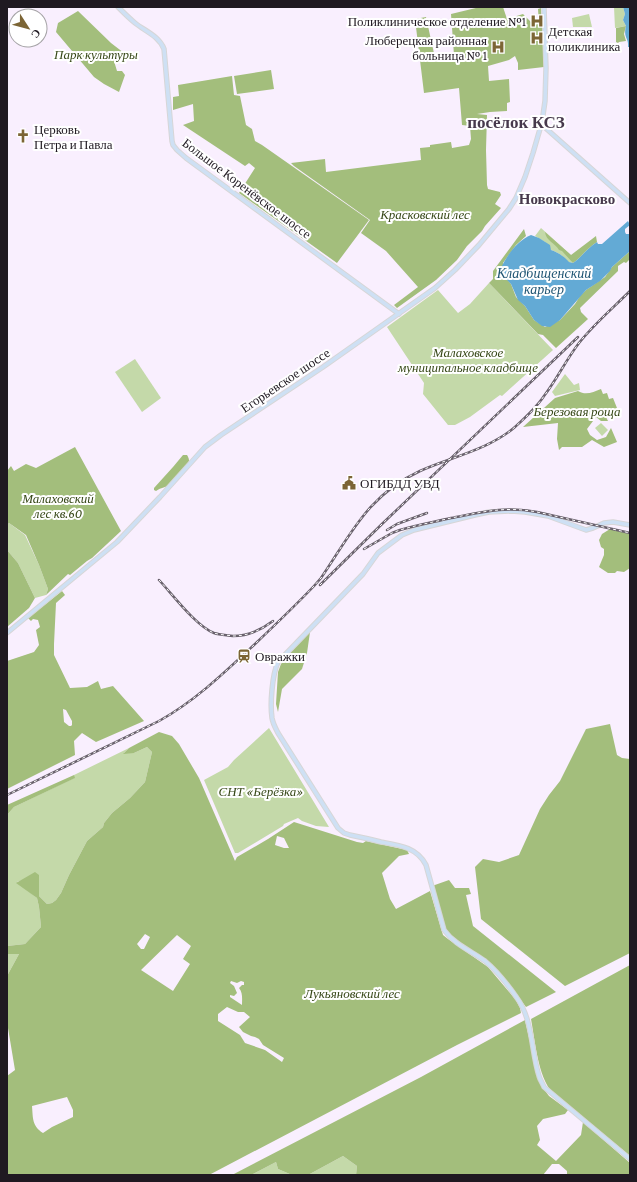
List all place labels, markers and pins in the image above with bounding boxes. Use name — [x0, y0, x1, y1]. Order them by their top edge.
hospital icon: Поликлиническое отделение №1 — [529, 13, 545, 29]
place label: Поликлиническое отделение №1 — [348, 14, 526, 29]
place label: Детская поликлиника — [548, 24, 621, 54]
hospital icon: Детская поликлиника — [529, 30, 545, 46]
place label: Люберецкая районная больница № 1 — [365, 33, 487, 63]
hospital icon: Люберецкая районная больница № 1 — [490, 39, 506, 55]
place label: Церковь Петра и Павла — [34, 122, 113, 152]
church icon: Церковь Петра и Павла — [15, 128, 31, 144]
public building icon: ОГИБДД УВД — [341, 475, 357, 491]
place label: ОГИБДД УВД — [360, 476, 440, 491]
station icon: Овражки — [236, 648, 252, 664]
place label: Овражки — [255, 649, 305, 664]

